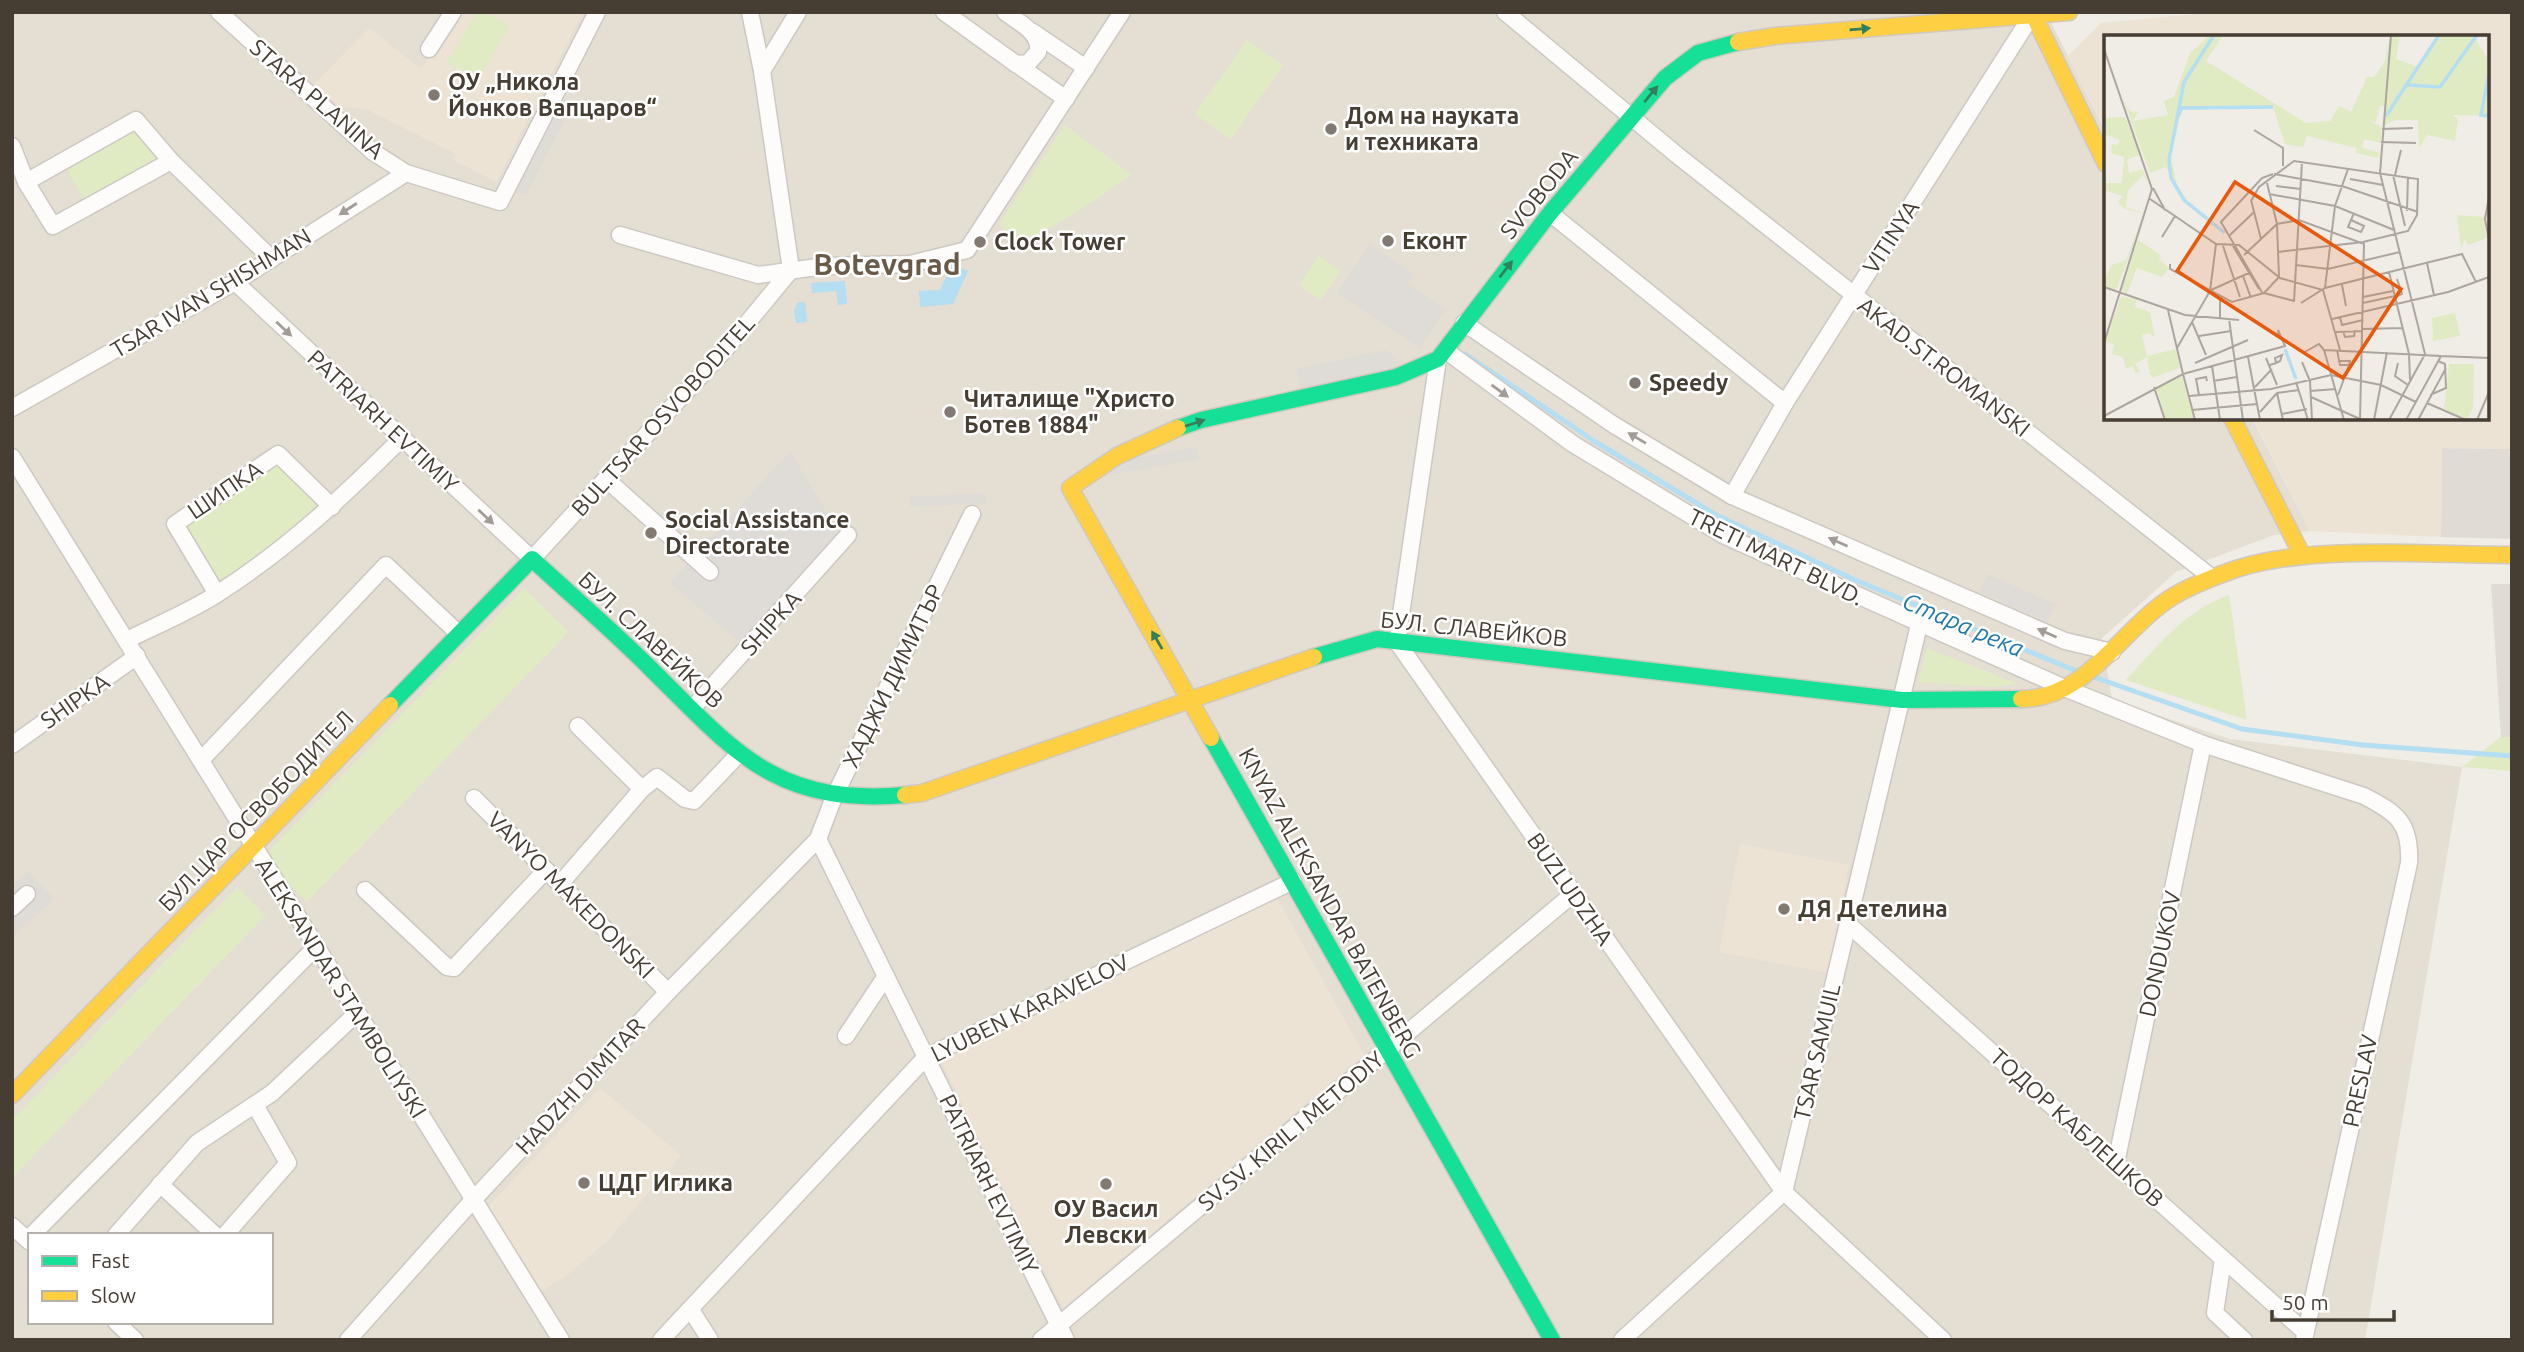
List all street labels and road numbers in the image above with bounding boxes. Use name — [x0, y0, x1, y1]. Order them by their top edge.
street label: STARA PLANINA — [246, 34, 389, 163]
street label: SVOBODA — [1495, 144, 1582, 243]
street label: VITINYA — [1858, 195, 1923, 278]
street label: TSAR IVAN SHISHMAN — [106, 223, 315, 362]
street label: AKAD.ST.ROMANSKI — [1854, 292, 2035, 441]
street label: BUL.TSAR OSVOBODITEL — [566, 310, 759, 521]
street label: PATRIARH EVTIMIY — [303, 345, 464, 497]
street label: ШИПКА — [183, 456, 267, 524]
street label: TRETI MART BLVD. — [1685, 503, 1868, 610]
street label: БУЛ. СЛАВЕЙКОВ — [574, 566, 729, 713]
street label: ХАДЖИ ДИМИТЪР — [837, 580, 948, 771]
street label: SHIPKA — [735, 585, 806, 660]
street label: БУЛ. СЛАВЕЙКОВ — [1379, 606, 1569, 651]
street label: SHIPKA — [36, 668, 114, 733]
street label: БУЛ.ЦАР ОСВОБОДИТЕЛ — [153, 705, 358, 916]
street label: KNYAZ ALEKSANDAR BATENBERG — [1235, 743, 1426, 1062]
street label: VANYO MAKEDONSKI — [483, 806, 660, 983]
street label: BUZLUDZHA — [1523, 828, 1618, 949]
street label: ALEKSANDAR STAMBOLIYSKI — [251, 853, 432, 1122]
street label: DONDUKOV — [2134, 888, 2185, 1019]
street label: LYUBEN KARAVELOV — [927, 949, 1133, 1066]
street label: TSAR SAMUIL — [1789, 981, 1844, 1123]
street label: HADZHI DIMITAR — [510, 1013, 649, 1159]
street label: PRESLAV — [2338, 1032, 2382, 1129]
street label: ТОДОР КАБЛЕШКОВ — [1986, 1043, 2169, 1212]
street label: SV.SV. KIRIL I METODIY — [1193, 1045, 1389, 1215]
street label: PATRIARH EVTIMIY — [935, 1090, 1044, 1278]

